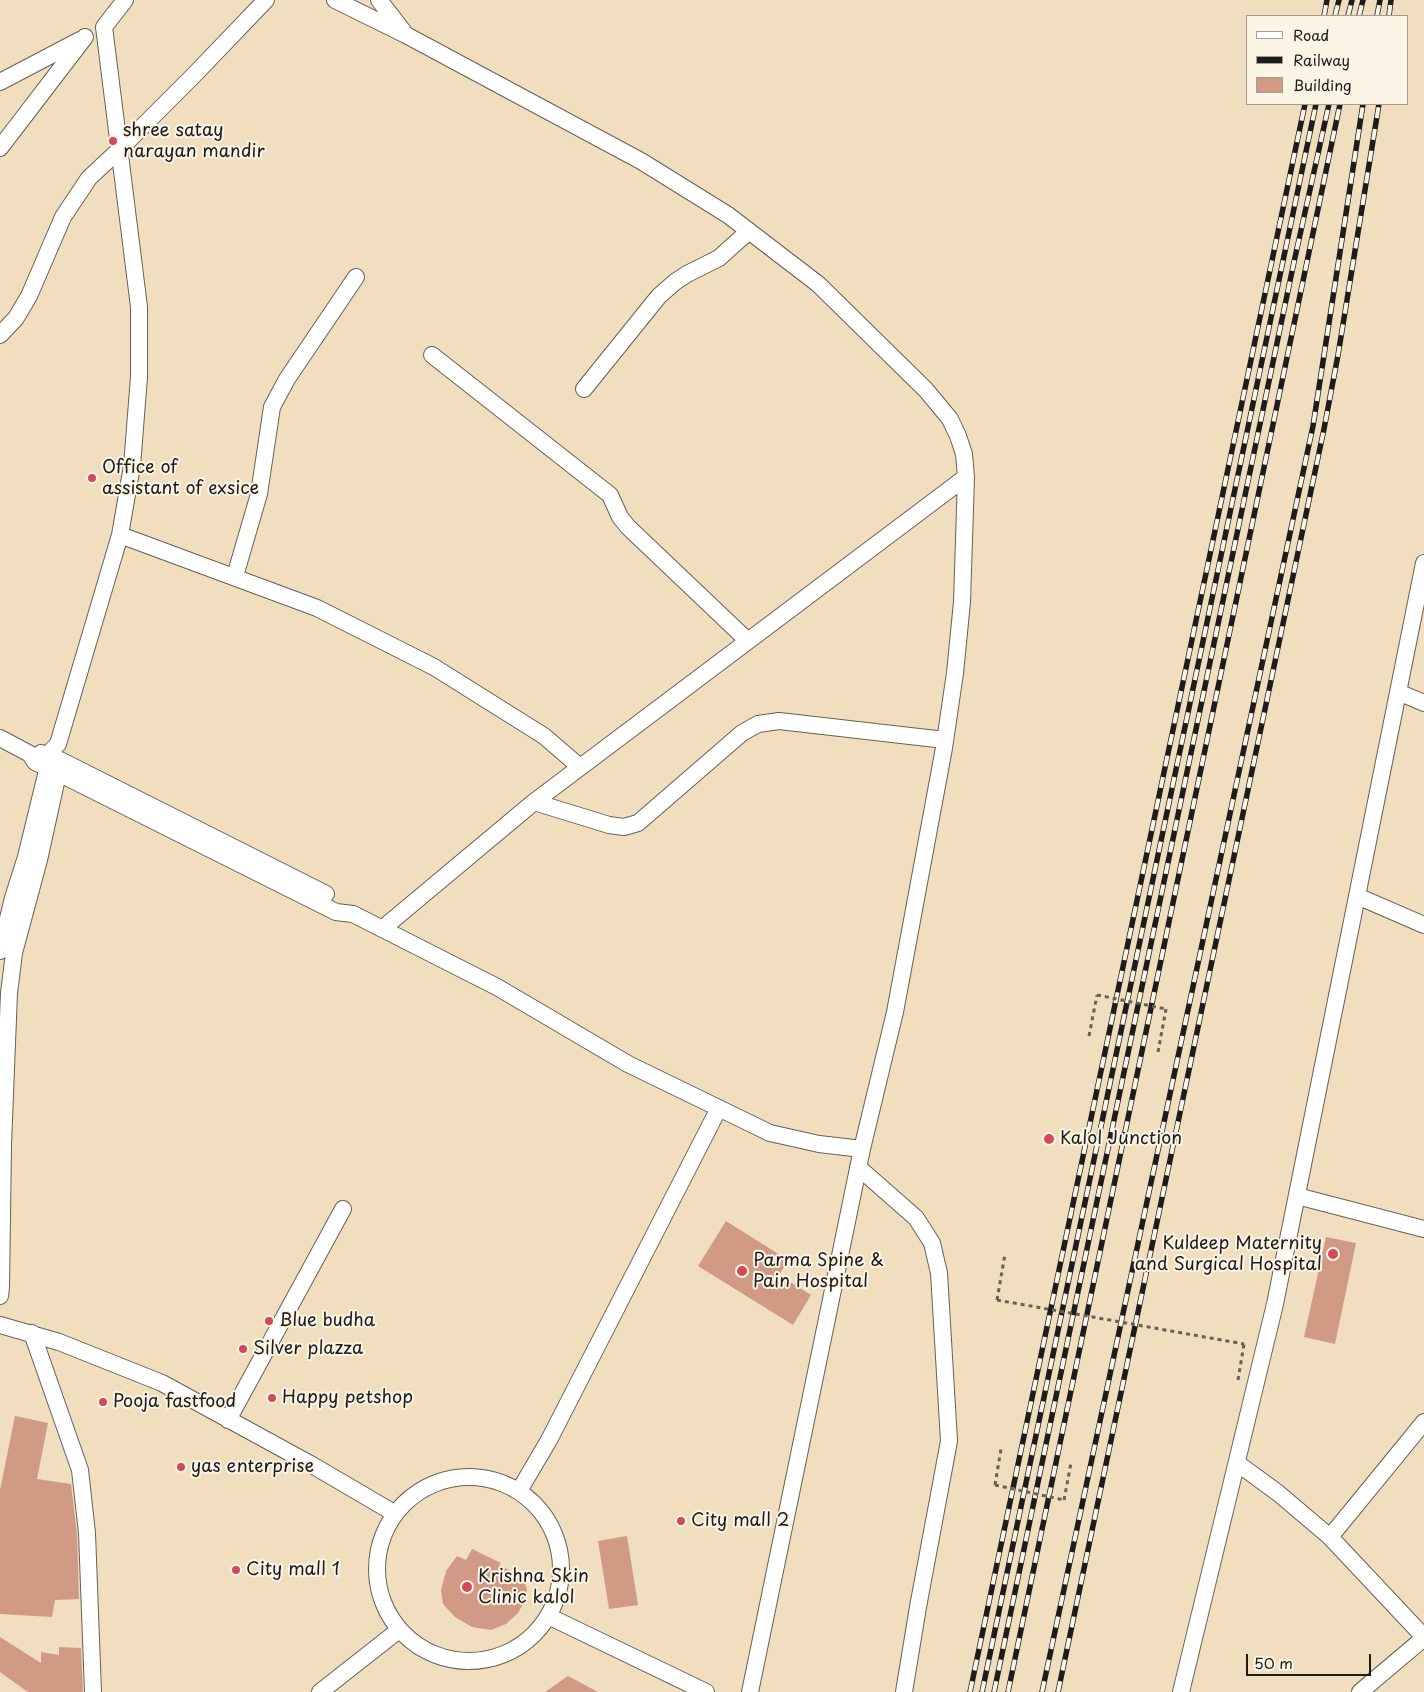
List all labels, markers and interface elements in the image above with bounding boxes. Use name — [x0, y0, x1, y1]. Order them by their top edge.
legend — [1246, 15, 1409, 105]
text: Road — [1293, 23, 1329, 46]
text: Railway — [1293, 48, 1350, 71]
text: Building — [1293, 73, 1352, 96]
place label: shree satay narayan mandir — [123, 120, 265, 162]
marker: shree satay narayan mandir — [107, 135, 119, 147]
place label: Office of assistant of exsice — [102, 457, 259, 499]
marker: Office of assistant of exsice — [86, 472, 98, 484]
place label: Kalol Junction — [1060, 1128, 1182, 1150]
marker: Kalol Junction — [1042, 1132, 1056, 1146]
place label: Kuldeep Maternity and Surgical Hospital — [1135, 1233, 1322, 1276]
marker: Kuldeep Maternity and Surgical Hospital — [1326, 1247, 1340, 1261]
place label: Parma Spine & Pain Hospital — [753, 1250, 884, 1292]
marker: Parma Spine & Pain Hospital — [735, 1264, 749, 1278]
place label: Blue budha — [279, 1310, 375, 1332]
marker: Blue budha — [263, 1315, 275, 1327]
place label: Silver plazza — [253, 1338, 363, 1360]
marker: Silver plazza — [237, 1343, 249, 1355]
place label: Happy petshop — [282, 1387, 413, 1409]
place label: Pooja fastfood — [113, 1391, 236, 1413]
marker: Happy petshop — [266, 1392, 278, 1404]
marker: Pooja fastfood — [97, 1396, 109, 1408]
place label: yas enterprise — [191, 1456, 314, 1478]
marker: yas enterprise — [175, 1461, 187, 1473]
place label: City mall 2 — [691, 1510, 789, 1532]
marker: City mall 2 — [675, 1515, 687, 1527]
place label: City mall 1 — [246, 1559, 340, 1581]
marker: City mall 1 — [230, 1564, 242, 1576]
place label: Krishna Skin Clinic kalol — [478, 1566, 589, 1608]
marker: Krishna Skin Clinic kalol — [460, 1580, 474, 1594]
scale bar — [1249, 1644, 1374, 1676]
text: 50 m — [1254, 1651, 1293, 1674]

